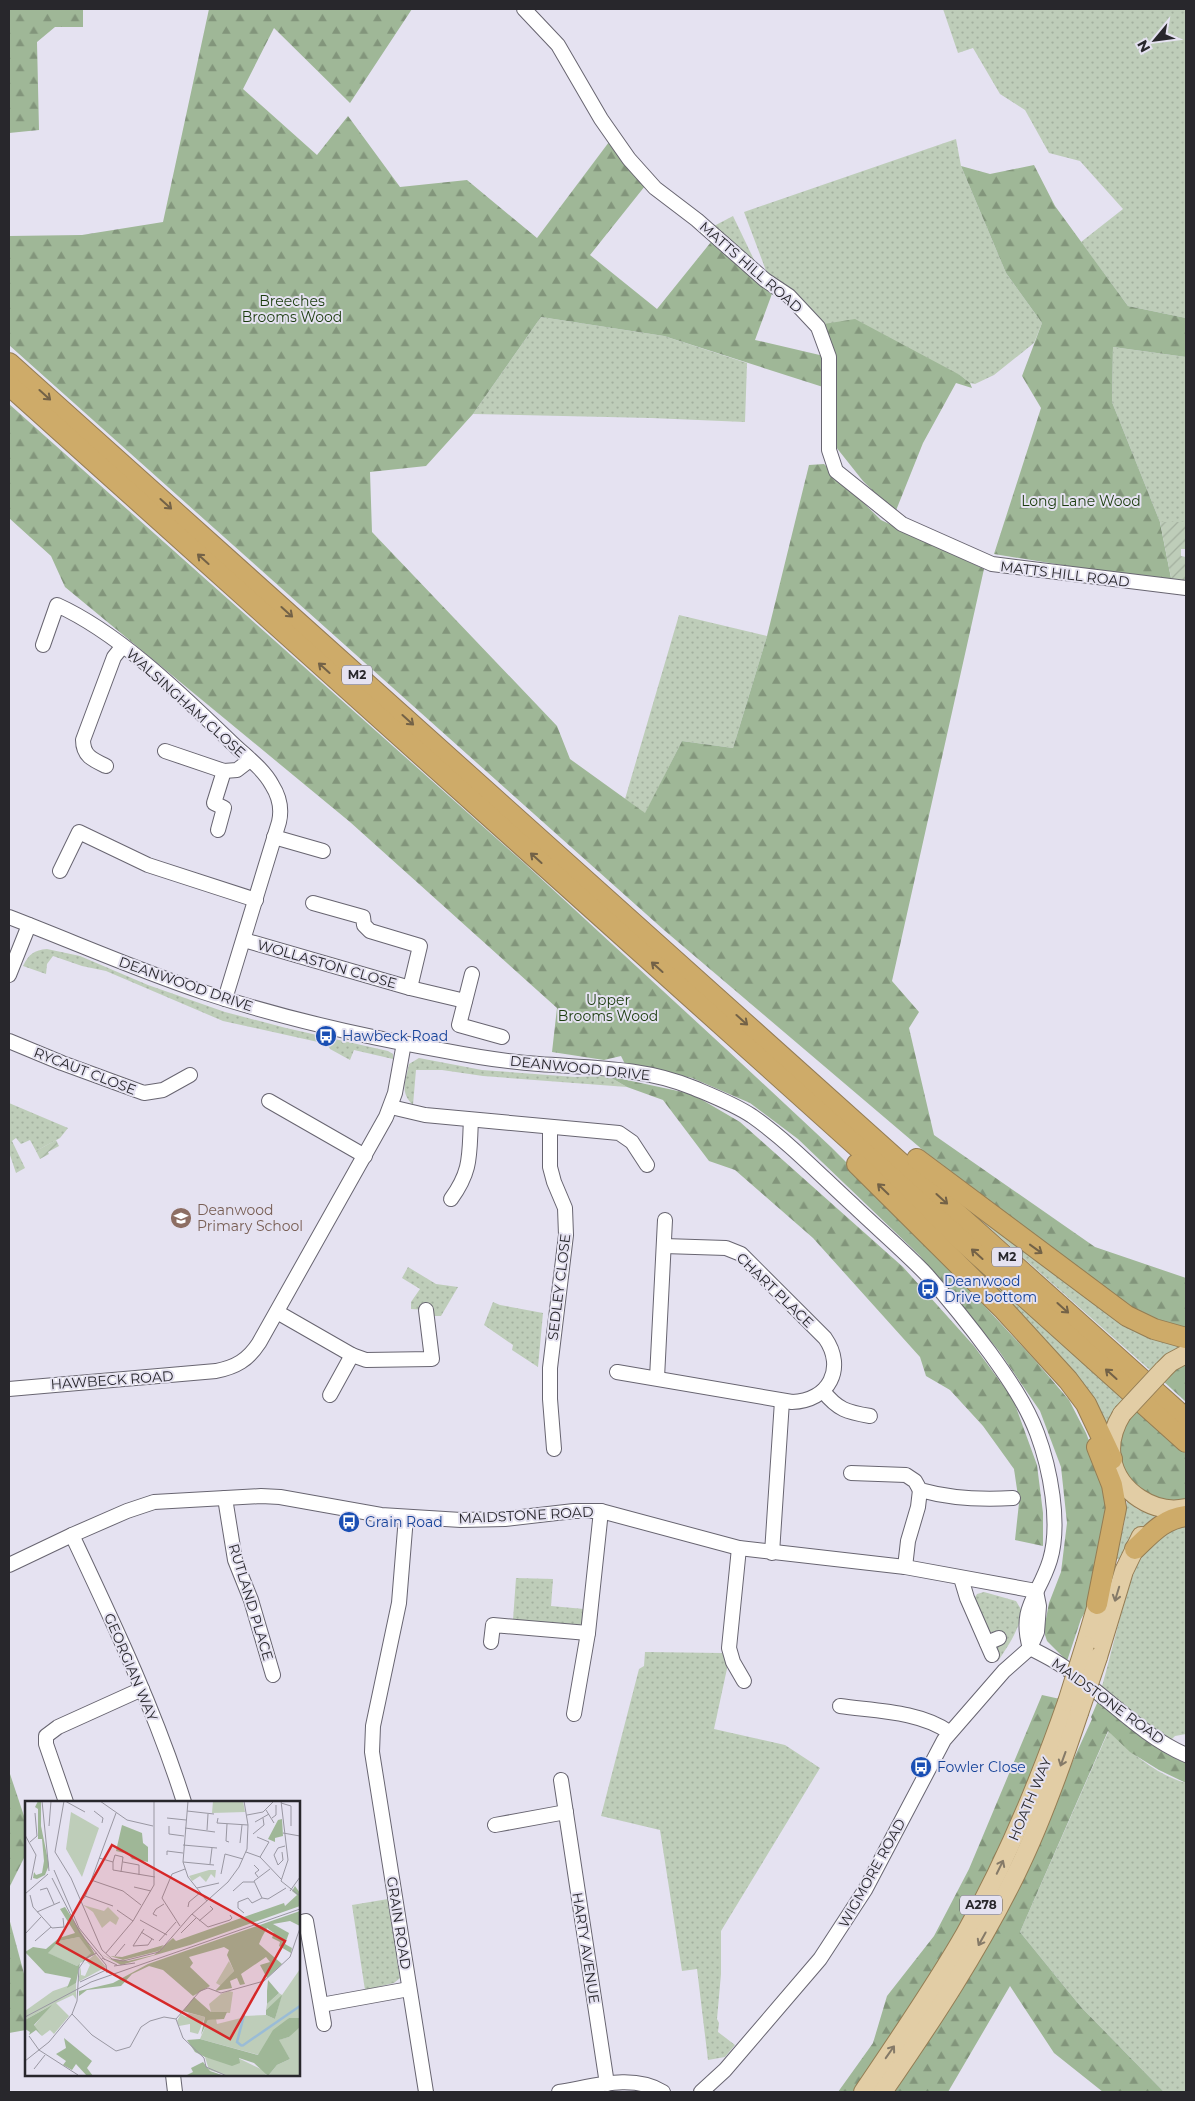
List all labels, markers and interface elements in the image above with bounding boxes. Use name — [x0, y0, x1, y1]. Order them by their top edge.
north arrow — [1130, 15, 1180, 65]
text: N — [1133, 37, 1154, 56]
street label: MATTS HILL ROAD — [696, 217, 806, 317]
park label: Breeches Brooms Wood — [242, 292, 342, 326]
one-way arrow — [39, 389, 52, 401]
park label: Long Lane Wood — [1021, 492, 1141, 510]
one-way arrow — [160, 498, 173, 509]
one-way arrow — [196, 553, 209, 565]
street label: MATTS HILL ROAD — [999, 557, 1131, 591]
one-way arrow — [281, 606, 294, 618]
street label: WALSINGHAM CLOSE — [123, 645, 249, 761]
one-way arrow — [317, 662, 330, 673]
road number: M2 — [342, 666, 372, 684]
one-way arrow — [402, 714, 415, 726]
one-way arrow — [529, 852, 542, 864]
street label: WOLLASTON CLOSE — [255, 935, 399, 993]
street label: DEANWOOD DRIVE — [117, 953, 255, 1015]
one-way arrow — [650, 961, 663, 973]
park label: Upper Brooms Wood — [558, 991, 658, 1025]
one-way arrow — [735, 1014, 748, 1025]
bus stop icon: Hawbeck Road — [314, 1024, 338, 1048]
place label: Hawbeck Road — [342, 1027, 448, 1045]
street label: RYCAUT CLOSE — [31, 1043, 139, 1099]
street label: DEANWOOD DRIVE — [509, 1052, 651, 1084]
one-way arrow — [877, 1183, 889, 1195]
one-way arrow — [936, 1193, 949, 1205]
place label: Deanwood Primary School — [197, 1201, 303, 1235]
school or university icon: Deanwood Primary School — [169, 1206, 193, 1230]
street label: SEDLEY CLOSE — [544, 1233, 574, 1341]
one-way arrow — [1029, 1244, 1043, 1254]
one-way arrow — [970, 1248, 983, 1260]
road number: M2 — [992, 1248, 1022, 1266]
street label: CHART PLACE — [733, 1249, 817, 1331]
place label: Deanwood Drive bottom — [944, 1272, 1037, 1306]
bus stop icon: Deanwood Drive bottom — [916, 1277, 940, 1301]
one-way arrow — [1057, 1302, 1070, 1314]
street label: HAWBECK ROAD — [50, 1367, 174, 1393]
one-way arrow — [1104, 1369, 1117, 1380]
street label: MAIDSTONE ROAD — [458, 1502, 594, 1528]
bus stop icon: Grain Road — [337, 1510, 361, 1534]
place label: Grain Road — [365, 1513, 443, 1531]
street label: RUTLAND PLACE — [225, 1541, 277, 1663]
one-way arrow — [1112, 1586, 1121, 1602]
street label: GEORGIAN WAY — [100, 1610, 162, 1724]
street label: MAIDSTONE ROAD — [1048, 1654, 1168, 1748]
one-way arrow — [1058, 1751, 1067, 1766]
street label: HOATH WAY — [1004, 1754, 1056, 1843]
bus stop icon: Fowler Close — [909, 1755, 933, 1779]
place label: Fowler Close — [937, 1758, 1026, 1776]
inset map — [25, 1801, 300, 2076]
street label: WIGMORE ROAD — [835, 1815, 909, 1931]
one-way arrow — [995, 1860, 1005, 1875]
street label: GRAIN ROAD — [383, 1875, 415, 1971]
street label: HARTY AVENUE — [568, 1891, 604, 2005]
road number: A278 — [960, 1896, 1002, 1914]
one-way arrow — [977, 1931, 987, 1946]
one-way arrow — [885, 2045, 895, 2059]

